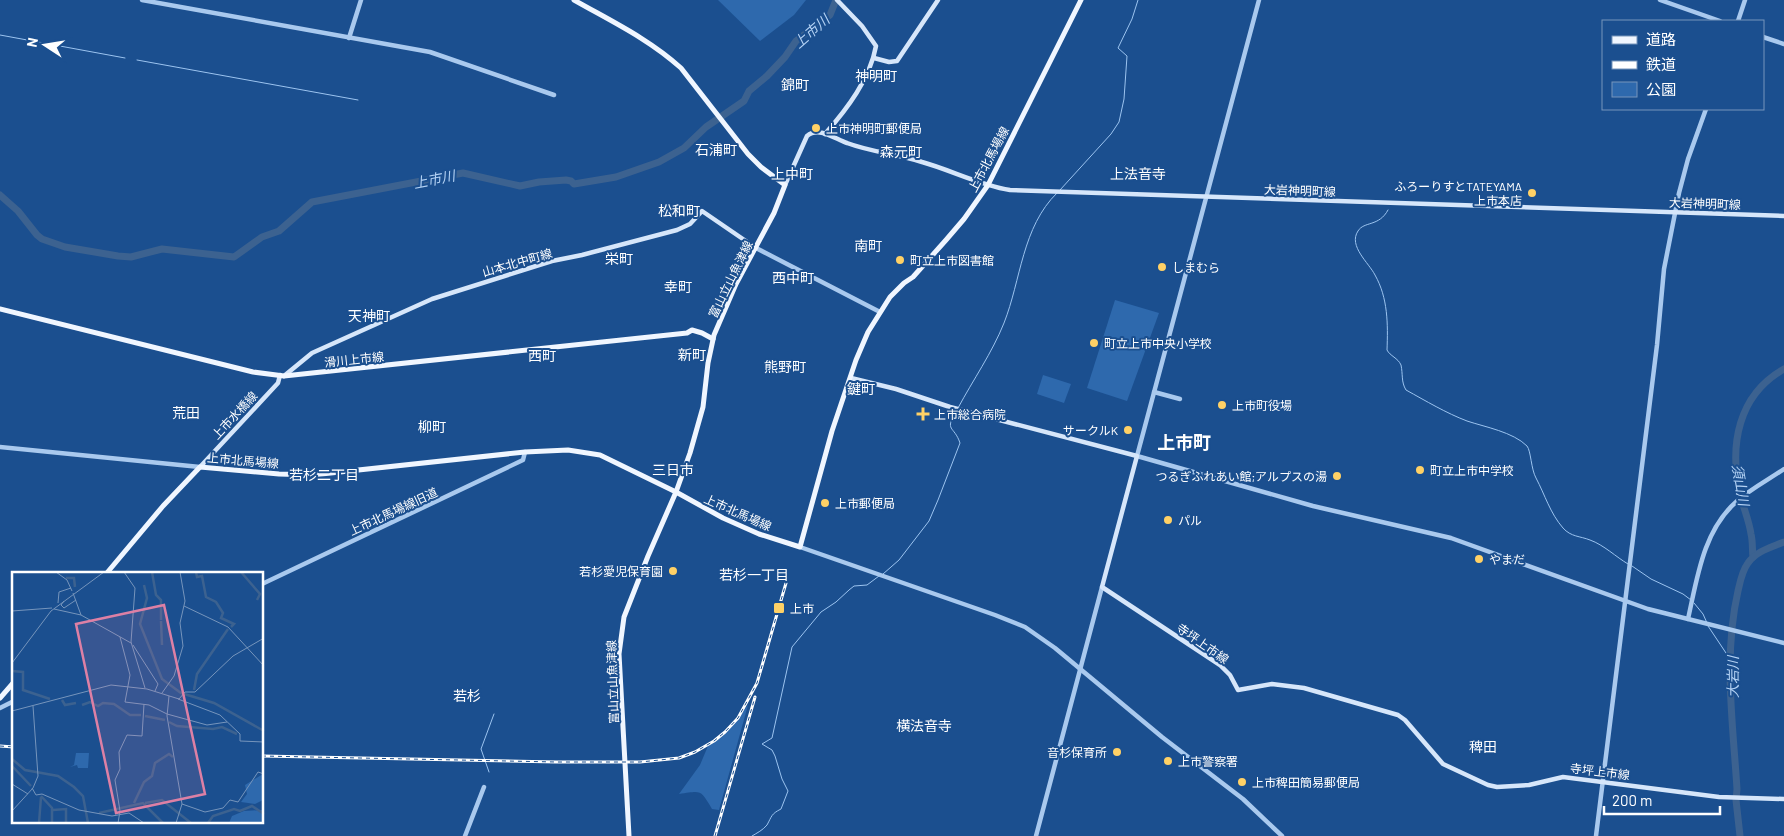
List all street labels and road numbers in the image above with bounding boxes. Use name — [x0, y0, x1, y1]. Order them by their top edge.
street label: 上市北馬場線 — [965, 124, 1011, 194]
street label: 大岩神明町線 — [1264, 182, 1336, 198]
street label: 大岩神明町線 — [1669, 195, 1741, 211]
street label: 富山立山魚津線 — [705, 238, 755, 320]
street label: 山本北中町線 — [480, 245, 554, 279]
street label: 滑川上市線 — [323, 349, 385, 369]
street label: 上市水橋線 — [208, 388, 260, 442]
street label: 上市北馬場線 — [207, 450, 279, 470]
street label: 上市北馬場線旧道 — [347, 484, 439, 538]
street label: 上市北馬場線 — [702, 491, 774, 533]
street label: 寺坪上市線 — [1174, 620, 1232, 666]
street label: 富山立山魚津線 — [604, 640, 620, 724]
street label: 寺坪上市線 — [1569, 760, 1631, 782]

